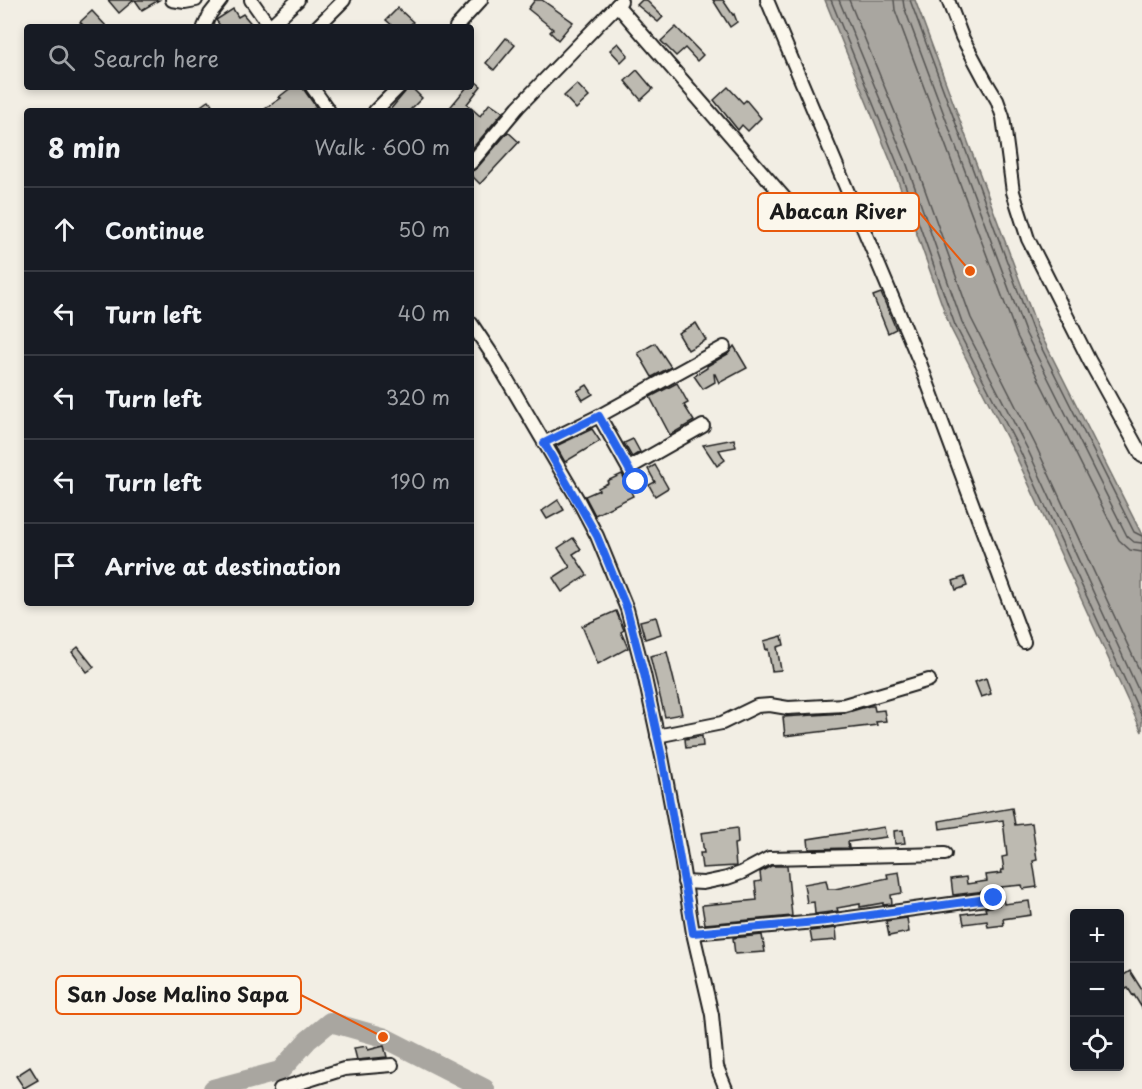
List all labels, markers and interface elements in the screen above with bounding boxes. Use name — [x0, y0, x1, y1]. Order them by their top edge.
search box — [24, 24, 474, 90]
icon: search — [45, 41, 78, 74]
text: Search here — [93, 41, 219, 74]
text: 8 min — [48, 128, 121, 167]
text: Walk · 600 m — [314, 132, 450, 162]
callout: Abacan River — [758, 193, 919, 231]
text: Abacan River — [769, 196, 907, 226]
icon: ahead — [48, 213, 81, 246]
text: Continue — [105, 213, 204, 246]
text: 50 m — [398, 214, 450, 244]
icon: left — [48, 297, 81, 330]
text: Turn left — [105, 297, 202, 330]
text: 40 m — [398, 298, 450, 328]
icon: left — [48, 381, 81, 414]
text: Turn left — [105, 381, 202, 414]
text: 320 m — [386, 382, 450, 412]
icon: left — [48, 465, 81, 498]
text: Turn left — [105, 465, 202, 498]
text: 190 m — [391, 466, 450, 496]
route start — [622, 468, 648, 494]
icon: arrive — [48, 549, 81, 582]
text: Arrive at destination — [105, 549, 341, 582]
route end — [980, 884, 1006, 910]
map controls — [1070, 909, 1124, 1071]
button: + — [1070, 909, 1124, 963]
button: − — [1070, 963, 1124, 1017]
callout: San Jose Malino Sapa — [56, 976, 301, 1014]
text: San Jose Malino Sapa — [67, 979, 289, 1009]
button: locate — [1070, 1017, 1124, 1071]

